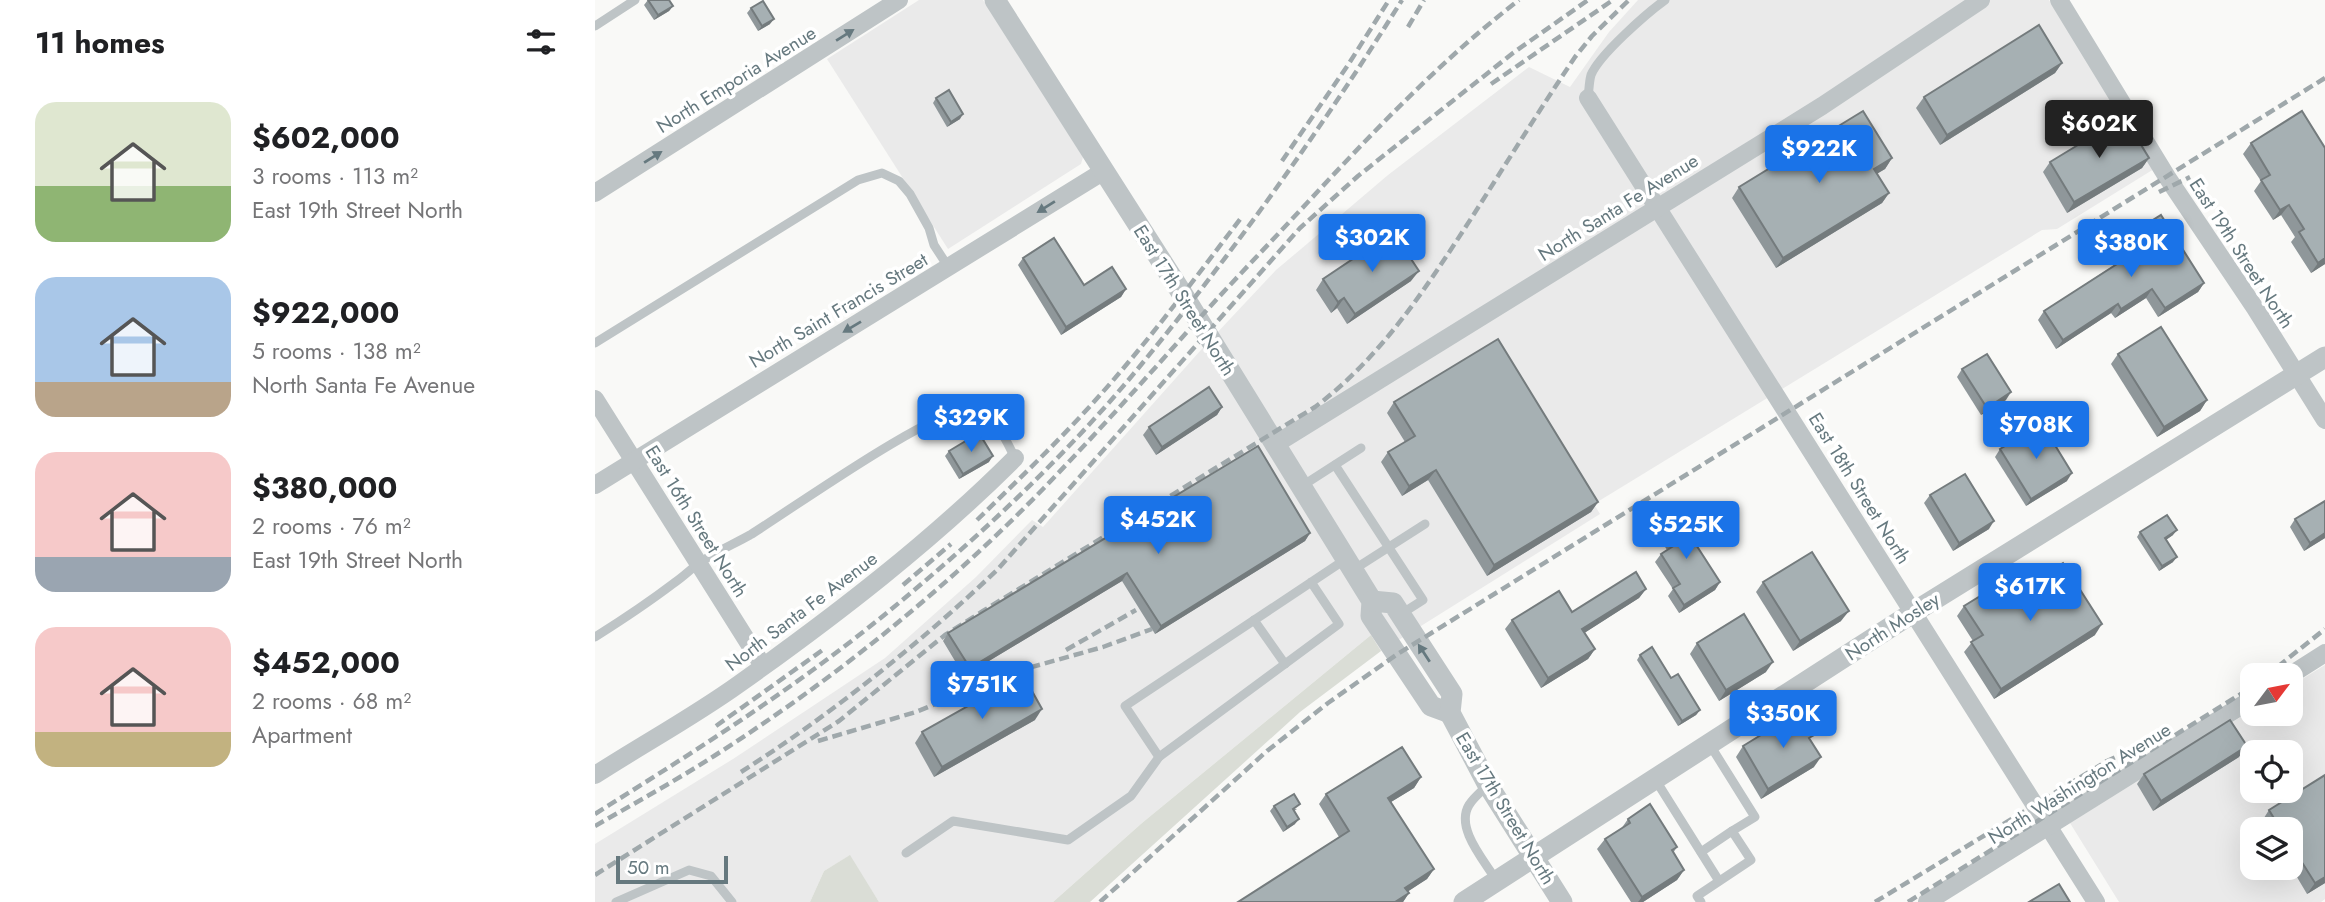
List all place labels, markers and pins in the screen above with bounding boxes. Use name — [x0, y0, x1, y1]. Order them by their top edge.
pin: $602K — [2050, 100, 2148, 160]
pin: $922K — [1770, 125, 1868, 185]
pin: $302K — [1323, 215, 1421, 274]
pin: $380K — [2082, 219, 2180, 279]
pin: $329K — [922, 394, 1020, 454]
pin: $708K — [1987, 402, 2085, 461]
pin: $452K — [1109, 496, 1207, 556]
pin: $525K — [1637, 502, 1735, 561]
pin: $617K — [1981, 564, 2079, 623]
pin: $751K — [933, 662, 1031, 721]
pin: $350K — [1734, 690, 1832, 750]

